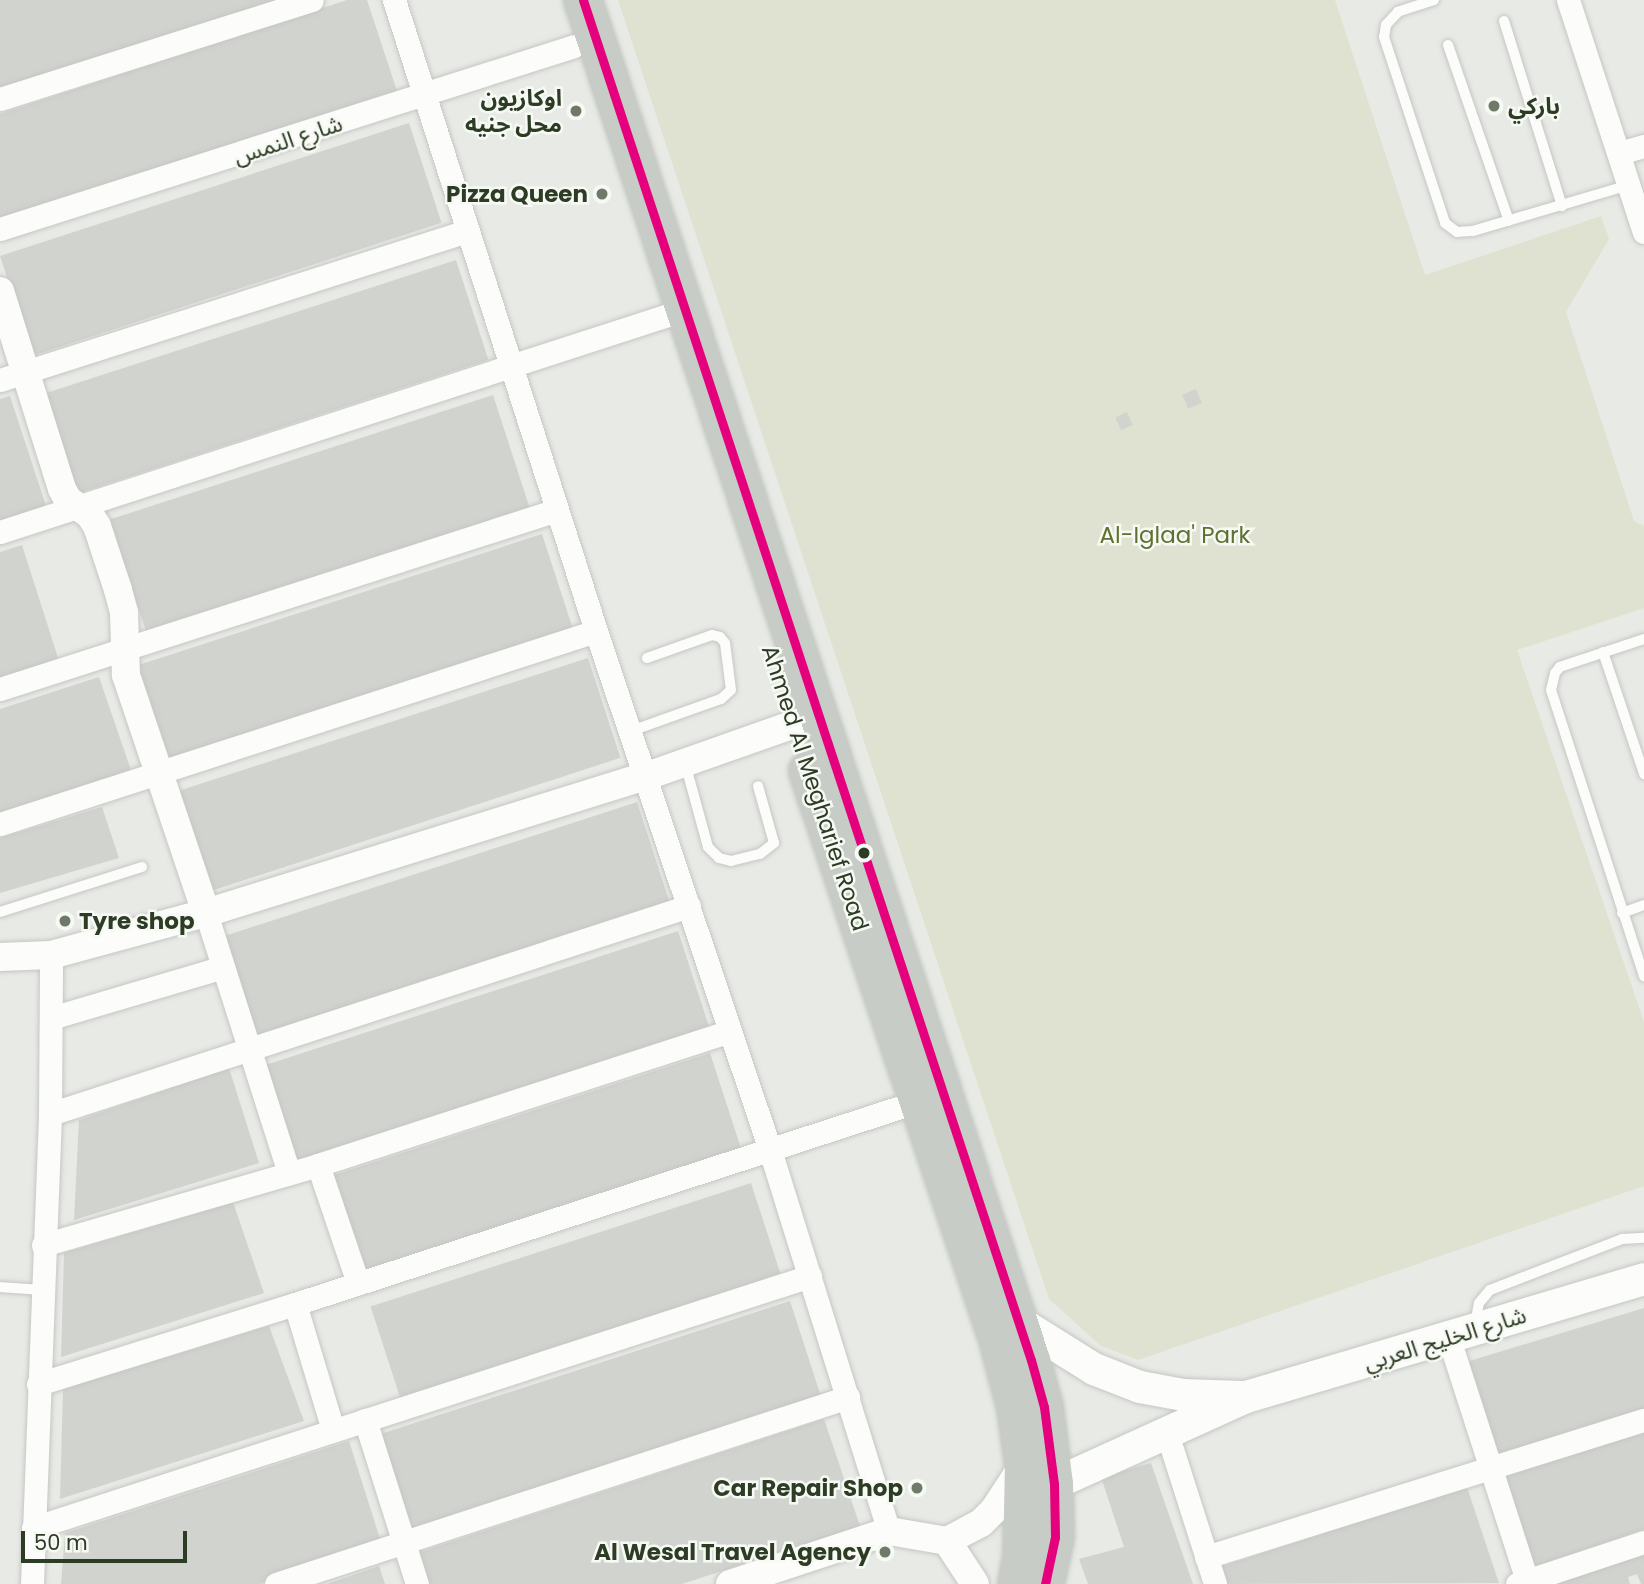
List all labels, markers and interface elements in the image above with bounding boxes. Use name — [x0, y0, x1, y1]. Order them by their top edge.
place label: اوكازيون محل جنيه — [465, 84, 562, 138]
place label: باركي — [1508, 92, 1560, 120]
marker: باركي — [1486, 98, 1502, 114]
marker: اوكازيون محل جنيه — [568, 103, 584, 119]
street label: شارع النمس — [230, 109, 346, 171]
place label: Pizza Queen — [446, 180, 588, 208]
marker: Pizza Queen — [594, 186, 610, 202]
park label: Al-Iglaa' Park — [1100, 521, 1250, 549]
street label: Ahmed Al Megharief Road — [756, 642, 874, 934]
unlabelled marker — [857, 846, 871, 860]
place label: Tyre shop — [79, 907, 195, 935]
marker: Tyre shop — [57, 913, 73, 929]
street label: شارع الخليج العربي — [1360, 1301, 1530, 1377]
place label: Car Repair Shop — [713, 1474, 903, 1502]
marker: Car Repair Shop — [909, 1480, 925, 1496]
scale bar — [24, 1518, 191, 1562]
text: 50 m — [34, 1528, 88, 1557]
place label: Al Wesal Travel Agency — [594, 1538, 871, 1566]
marker: Al Wesal Travel Agency — [877, 1544, 893, 1560]

